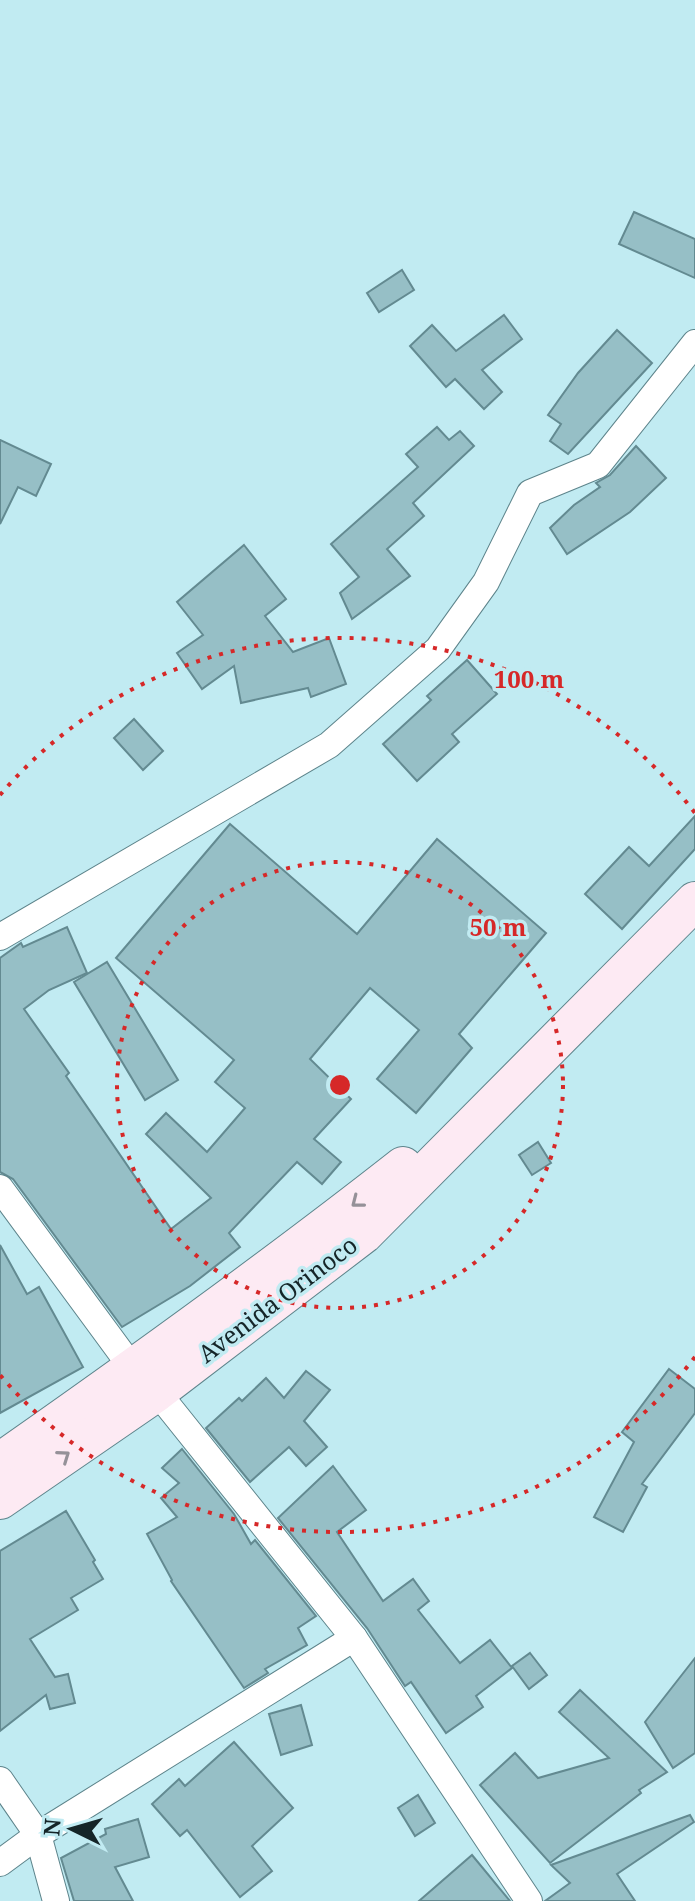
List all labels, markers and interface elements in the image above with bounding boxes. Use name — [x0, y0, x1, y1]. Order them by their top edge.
text: 100 m — [494, 662, 565, 695]
text: 50 m — [469, 910, 527, 943]
centre of rings — [326, 1071, 354, 1099]
one-way arrow — [351, 1193, 366, 1207]
street label: Avenida Orinoco — [191, 1228, 364, 1370]
one-way arrow — [56, 1451, 70, 1466]
north arrow — [32, 1789, 112, 1869]
text: N — [35, 1817, 67, 1837]

